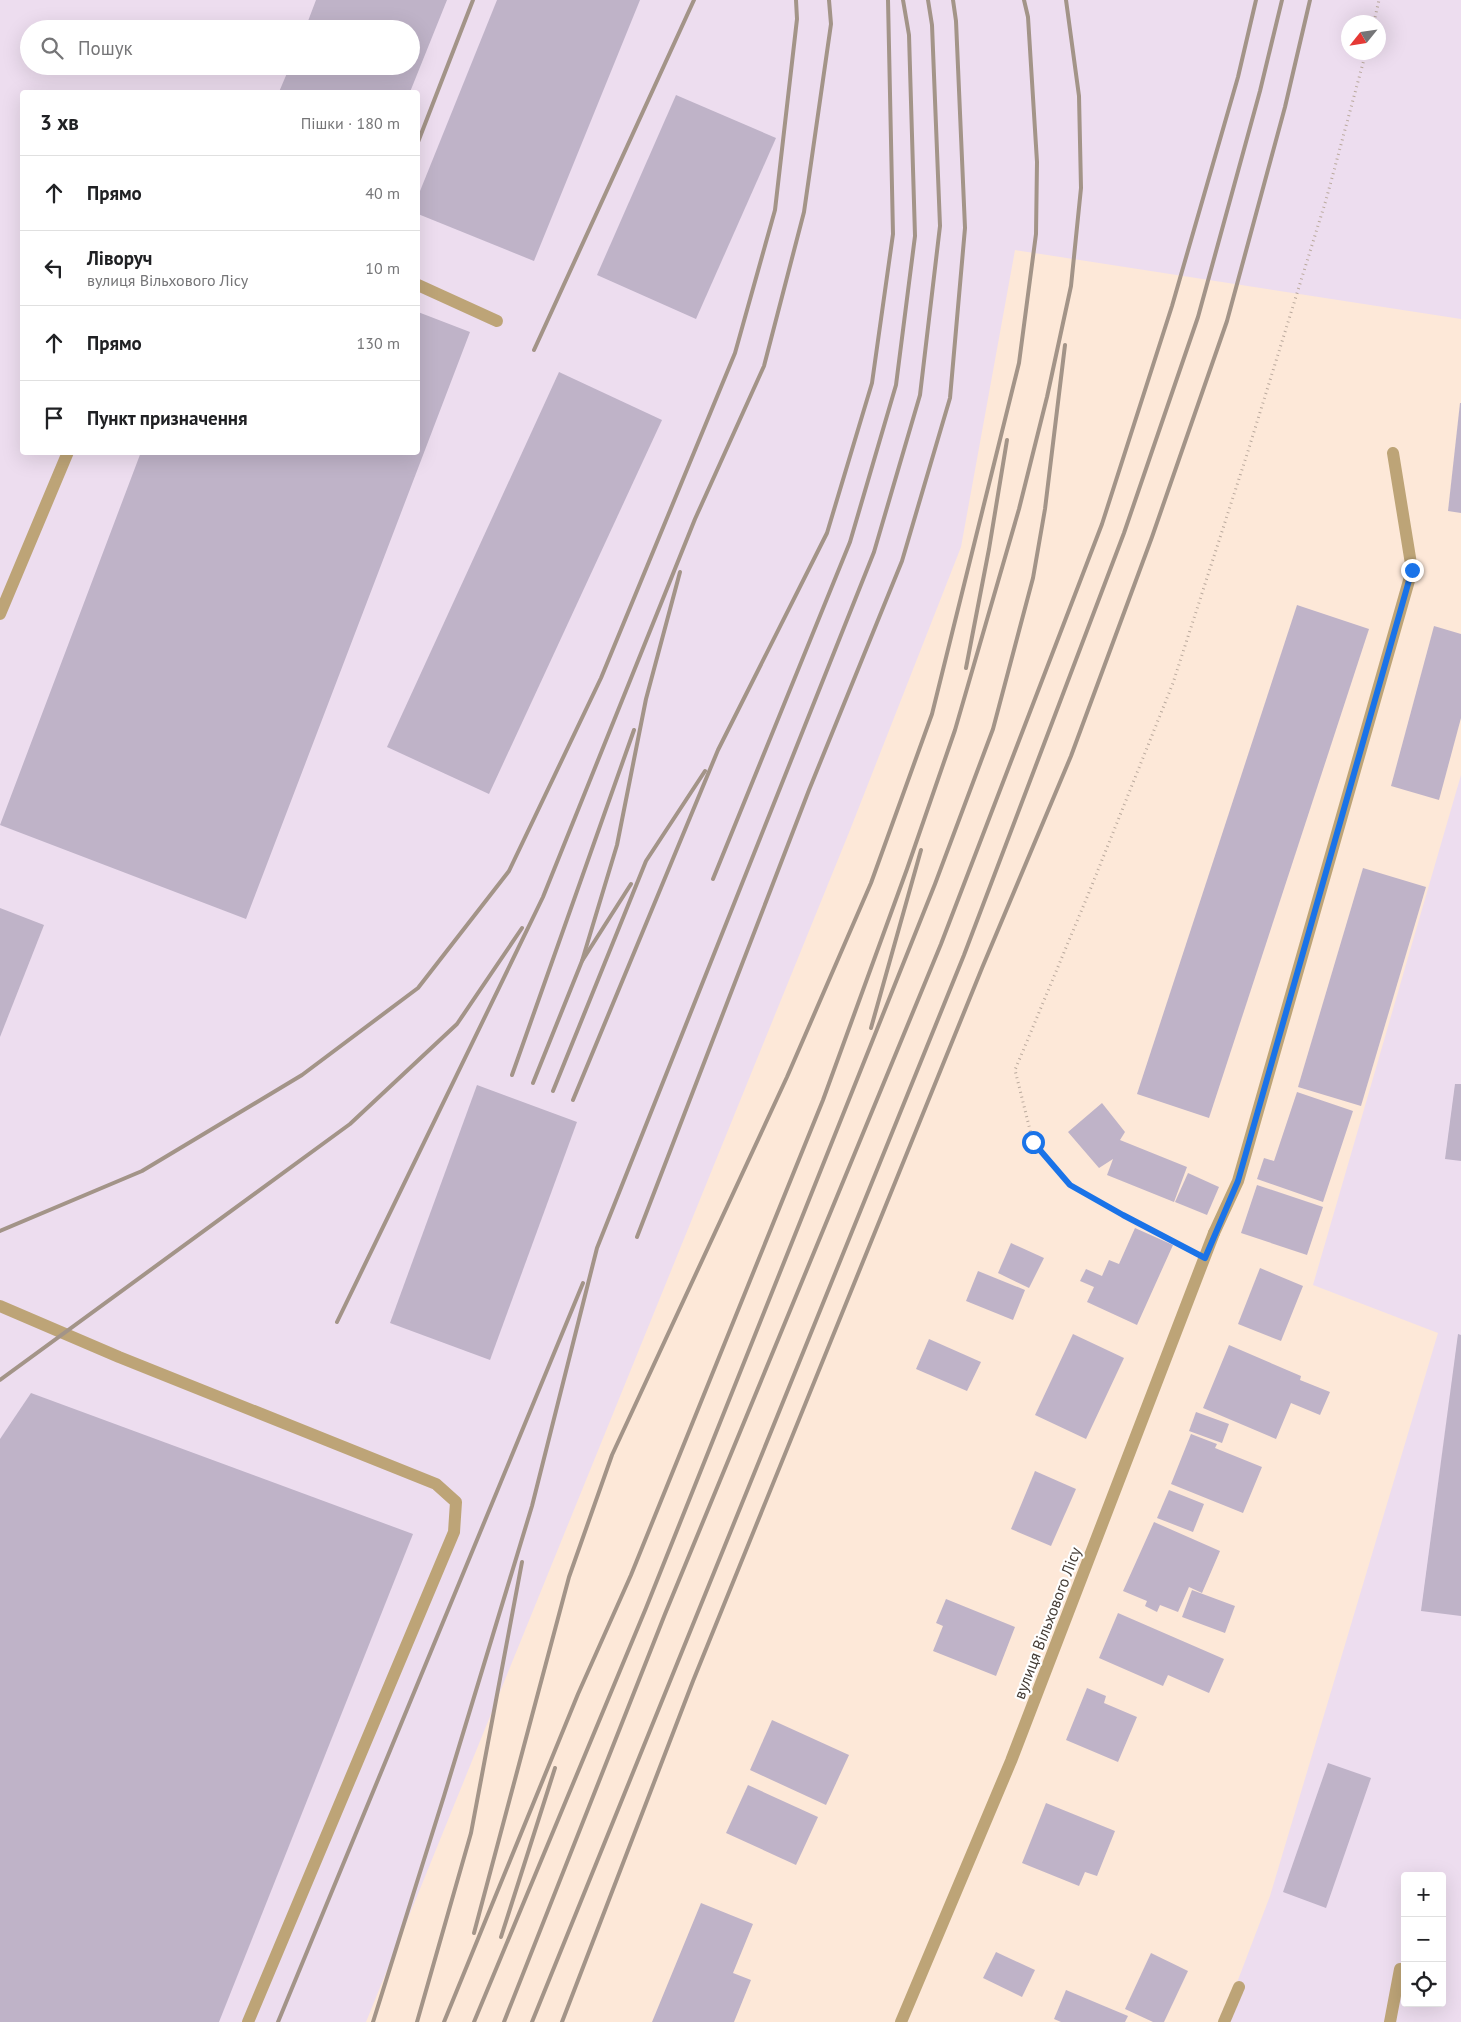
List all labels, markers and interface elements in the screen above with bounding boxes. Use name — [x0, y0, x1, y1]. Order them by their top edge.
north arrow — [1341, 15, 1386, 60]
search box — [20, 20, 420, 75]
icon: search — [38, 34, 66, 62]
text: Пошук — [78, 36, 133, 60]
text: 3 хв — [40, 109, 79, 136]
text: Пішки · 180 m — [301, 113, 400, 133]
icon: ahead — [40, 179, 68, 207]
text: Прямо — [87, 181, 142, 205]
text: 40 m — [365, 183, 400, 203]
text: Ліворуч — [87, 246, 152, 270]
icon: left — [40, 254, 68, 282]
text: 10 m — [365, 258, 400, 278]
text: вулиця Вільхового Лісу — [87, 270, 248, 290]
icon: ahead — [40, 329, 68, 357]
text: Прямо — [87, 331, 142, 355]
text: 130 m — [357, 333, 400, 353]
icon: arrive — [40, 404, 68, 432]
text: Пункт призначення — [87, 406, 248, 430]
route end — [1401, 559, 1424, 582]
route start — [1022, 1131, 1045, 1154]
street label: вулиця Вільхового Лісу — [1009, 1544, 1085, 1702]
map controls — [1401, 1872, 1446, 2007]
button: + — [1401, 1872, 1446, 1917]
button: − — [1401, 1917, 1446, 1962]
button: locate — [1401, 1962, 1446, 2007]

